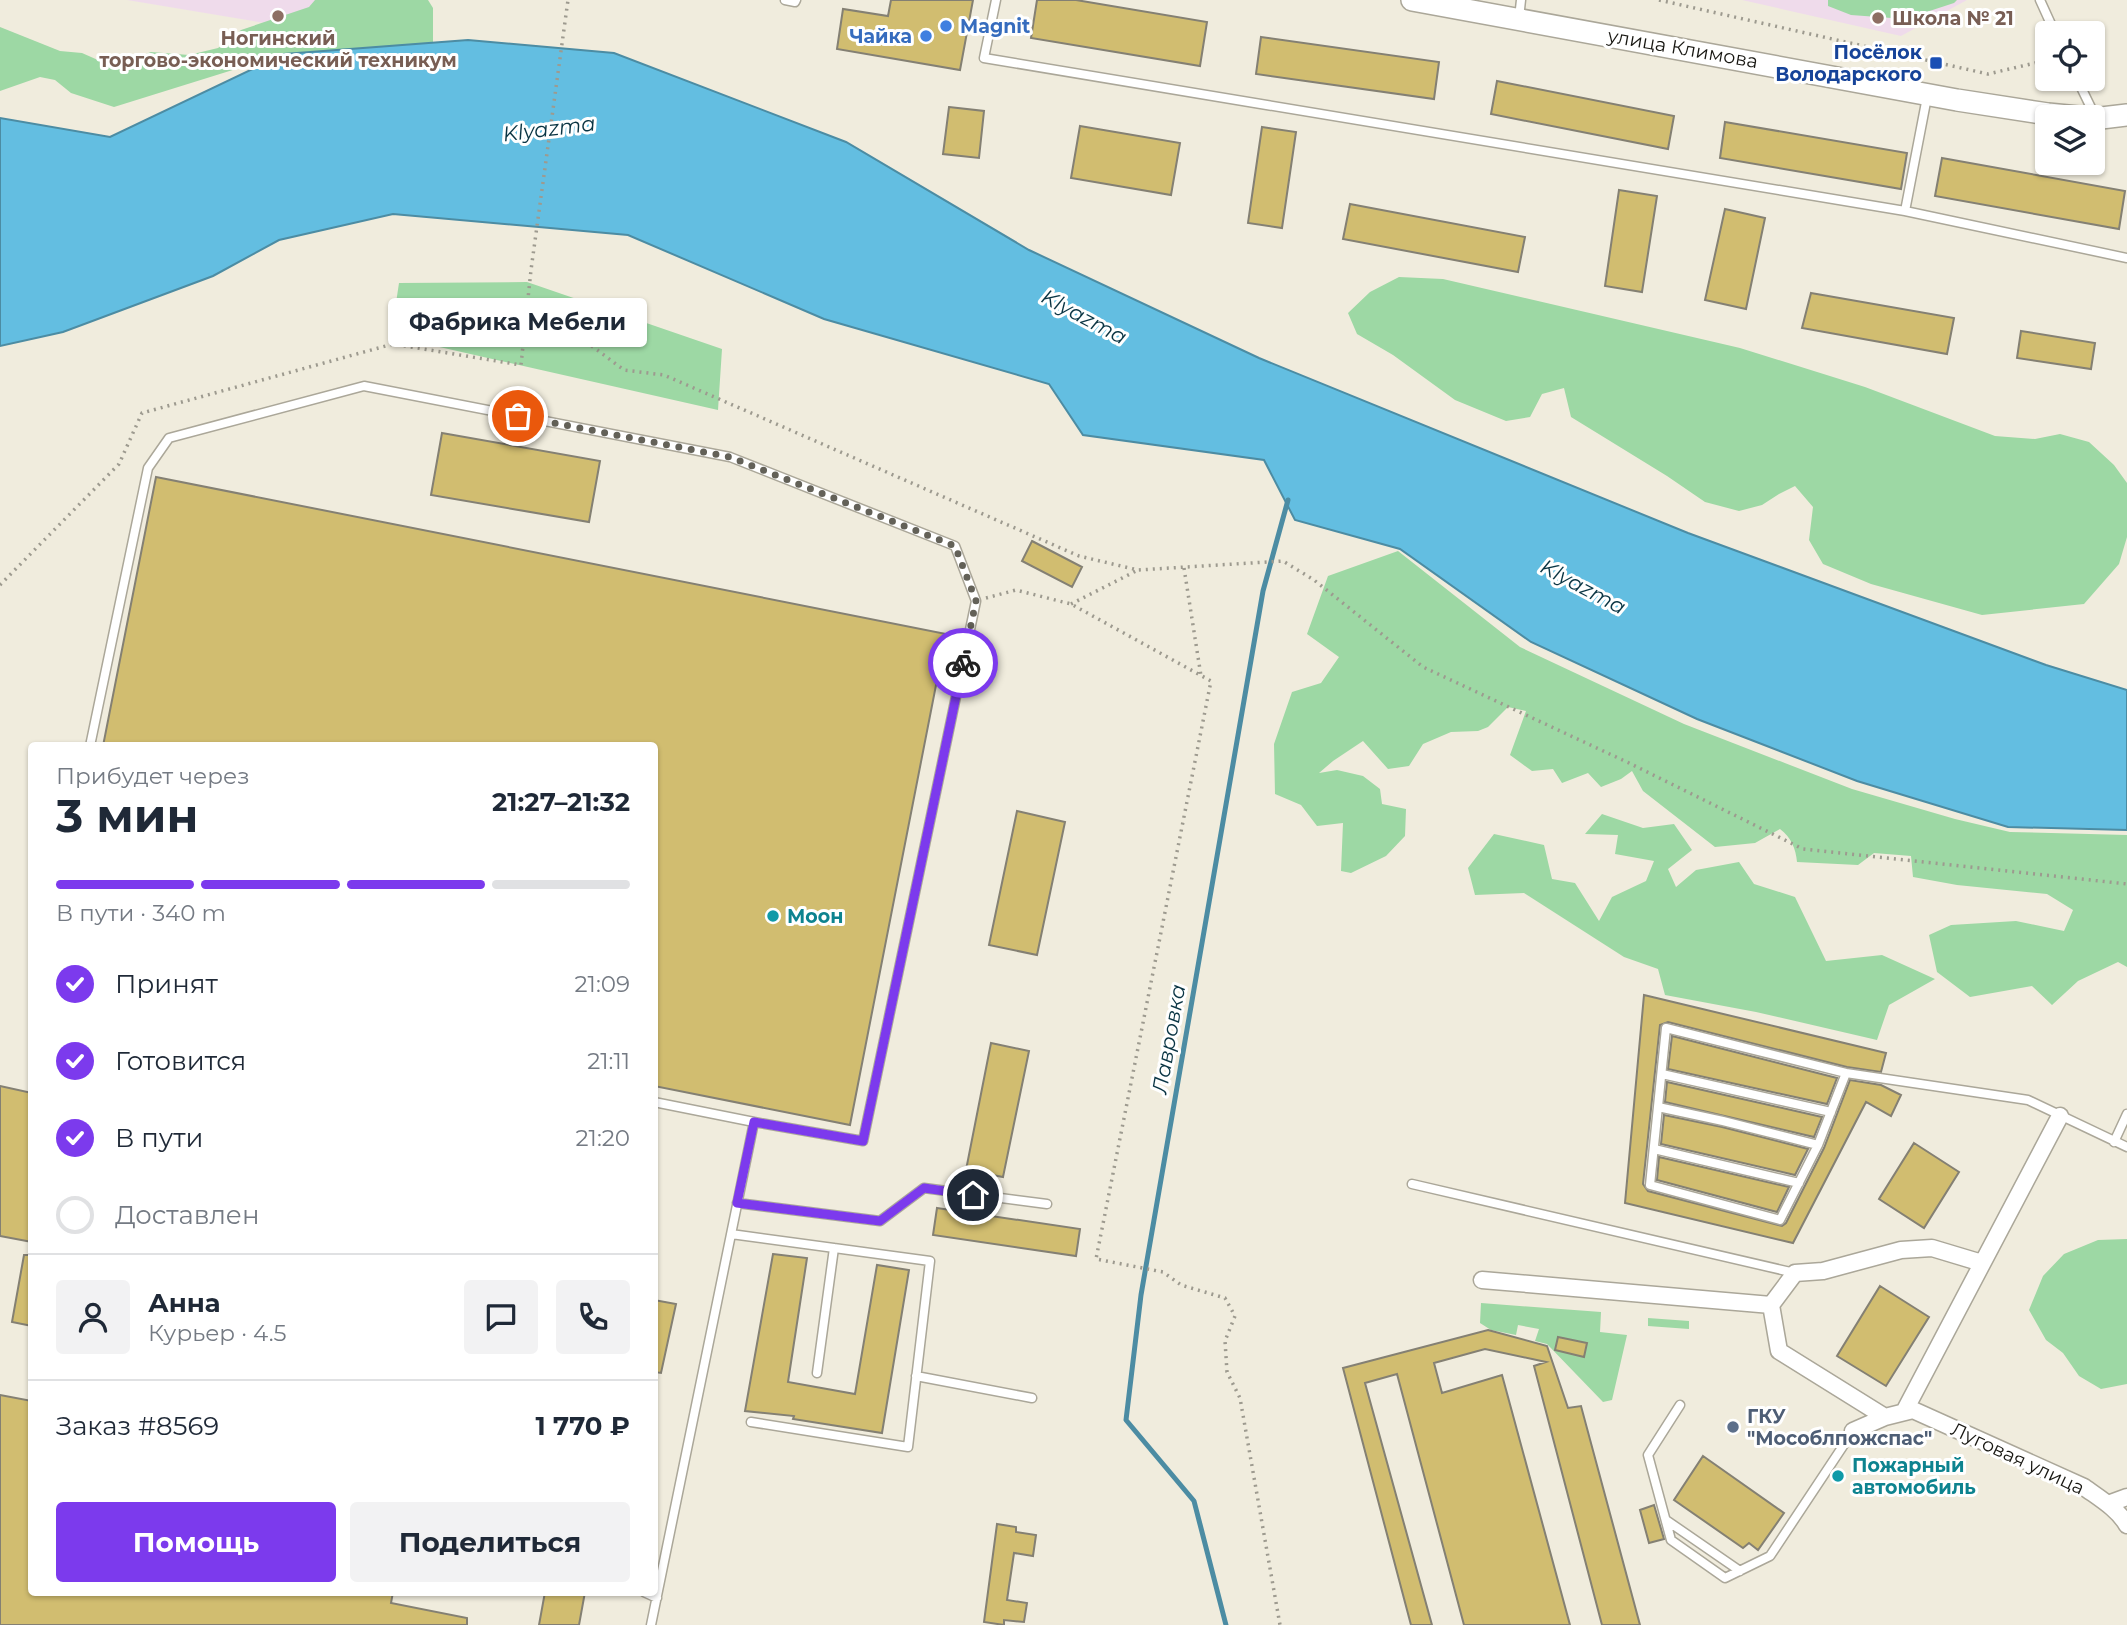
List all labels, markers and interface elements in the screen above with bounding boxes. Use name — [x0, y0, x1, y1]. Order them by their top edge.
place label: Школа № 21 — [1892, 7, 2014, 30]
marker: Ногинский торгово-экономический техникум — [270, 8, 286, 24]
marker: Школа № 21 — [1870, 10, 1886, 26]
place label: Magnit — [960, 15, 1030, 38]
marker: Magnit — [938, 18, 954, 34]
map controls — [2035, 21, 2105, 175]
button: locate — [2035, 21, 2105, 91]
street label: улица Климова — [1605, 24, 1760, 73]
place label: Чайка — [850, 25, 912, 48]
place label: Ногинский торгово-экономический техникум — [99, 27, 457, 72]
marker: Чайка — [918, 28, 934, 44]
place label: Посёлок Володарского — [1775, 41, 1923, 86]
marker: Посёлок Володарского — [1928, 55, 1944, 71]
button: layers — [2035, 105, 2105, 175]
water label: Klyazma — [501, 110, 597, 147]
water label: Klyazma — [1037, 284, 1131, 349]
callout: Фабрика Мебели — [388, 297, 648, 346]
text: Фабрика Мебели — [409, 308, 626, 336]
pin — [488, 386, 548, 446]
icon: bag — [499, 397, 537, 435]
water label: Klyazma — [1536, 554, 1630, 619]
courier — [928, 628, 998, 698]
icon: bike — [944, 644, 982, 682]
text: Прибудет через — [56, 762, 250, 790]
text: 21:27–21:32 — [492, 786, 630, 818]
text: 3 мин — [56, 787, 198, 844]
text: В пути · 340 m — [56, 899, 226, 927]
place label: Моон — [787, 905, 843, 928]
marker: Моон — [765, 908, 781, 924]
icon: check — [56, 965, 94, 1003]
text: Принят — [115, 968, 218, 1000]
text: 21:09 — [575, 970, 630, 998]
water label: Лавровка — [1146, 982, 1190, 1097]
icon: check — [56, 1042, 94, 1080]
text: Готовится — [115, 1045, 246, 1077]
text: 21:11 — [587, 1047, 630, 1075]
icon: check — [56, 1119, 94, 1157]
text: В пути — [115, 1122, 204, 1154]
text: 21:20 — [576, 1124, 630, 1152]
pin — [943, 1165, 1003, 1225]
icon: home — [954, 1176, 992, 1214]
text: Доставлен — [115, 1199, 260, 1231]
button: person — [56, 1280, 130, 1354]
button: chat — [464, 1280, 538, 1354]
button: phone — [556, 1280, 630, 1354]
text: Анна — [148, 1287, 221, 1319]
text: Курьер · 4.5 — [148, 1319, 287, 1347]
place label: ГКУ "Мособлпожспас" — [1747, 1405, 1932, 1450]
text: Заказ #8569 — [56, 1410, 219, 1442]
text: 1 770 ₽ — [536, 1410, 630, 1442]
street label: Луговая улица — [1947, 1417, 2088, 1499]
marker: ГКУ "Мособлпожспас" — [1725, 1419, 1741, 1435]
place label: Пожарный автомобиль — [1852, 1454, 1976, 1499]
marker: Пожарный автомобиль — [1830, 1468, 1846, 1484]
button: Помощь — [56, 1502, 336, 1582]
button: Поделиться — [350, 1502, 630, 1582]

